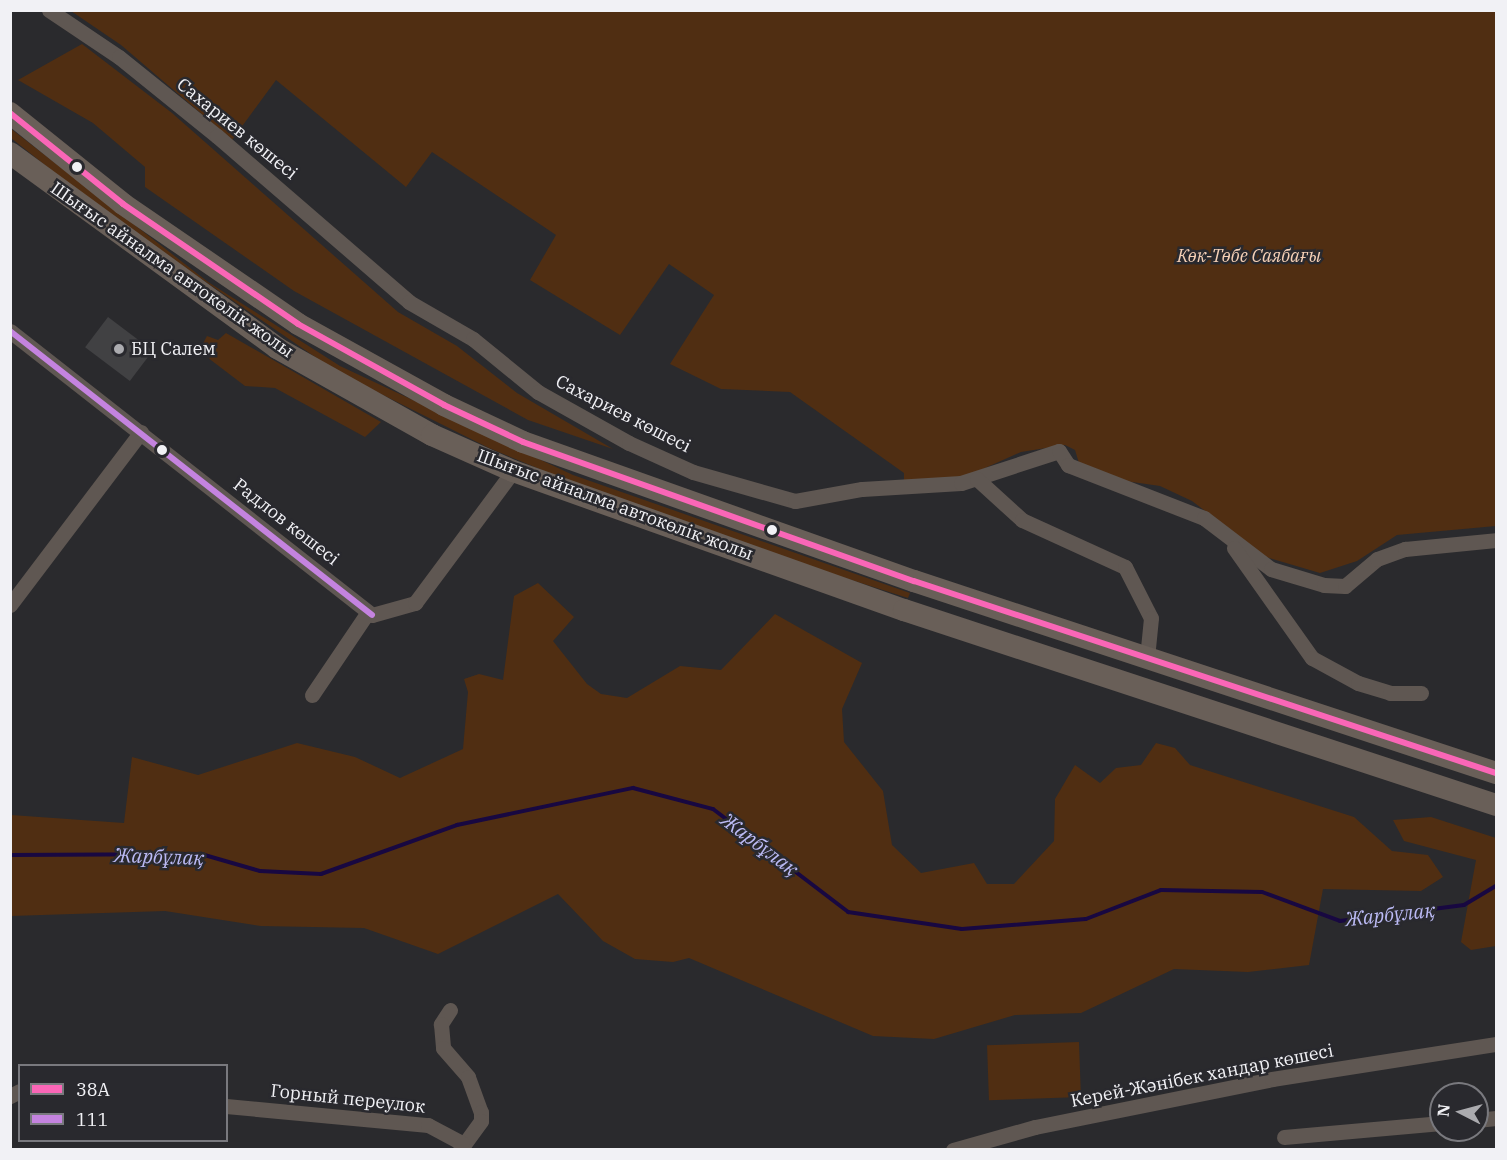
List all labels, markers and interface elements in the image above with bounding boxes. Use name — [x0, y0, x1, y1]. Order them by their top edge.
street label: Сахариев көшесі — [172, 74, 302, 184]
unlabelled marker — [71, 161, 83, 173]
street label: Шығыс айналма автокөлік жолы — [46, 177, 298, 363]
park label: Көк-Төбе Саябағы — [1177, 245, 1321, 267]
place label: БЦ Салем — [131, 338, 216, 360]
marker: БЦ Салем — [112, 342, 126, 356]
street label: Сахариев көшесі — [552, 371, 694, 457]
unlabelled marker — [156, 444, 168, 456]
street label: Шығыс айналма автокөлік жолы — [474, 445, 756, 565]
street label: Радлов көшесі — [229, 474, 343, 570]
unlabelled marker — [766, 524, 778, 536]
water label: Жарбұлақ — [717, 807, 803, 881]
water label: Жарбұлақ — [113, 842, 205, 870]
water label: Жарбұлақ — [1344, 897, 1436, 931]
street label: Керей-Жәнібек хандар көшесі — [1069, 1040, 1335, 1112]
legend — [18, 1064, 228, 1142]
text: 38А — [76, 1078, 110, 1101]
street label: Горный переулок — [270, 1080, 426, 1118]
north arrow — [1429, 1082, 1489, 1142]
text: N — [1432, 1103, 1454, 1118]
text: 111 — [76, 1108, 108, 1131]

